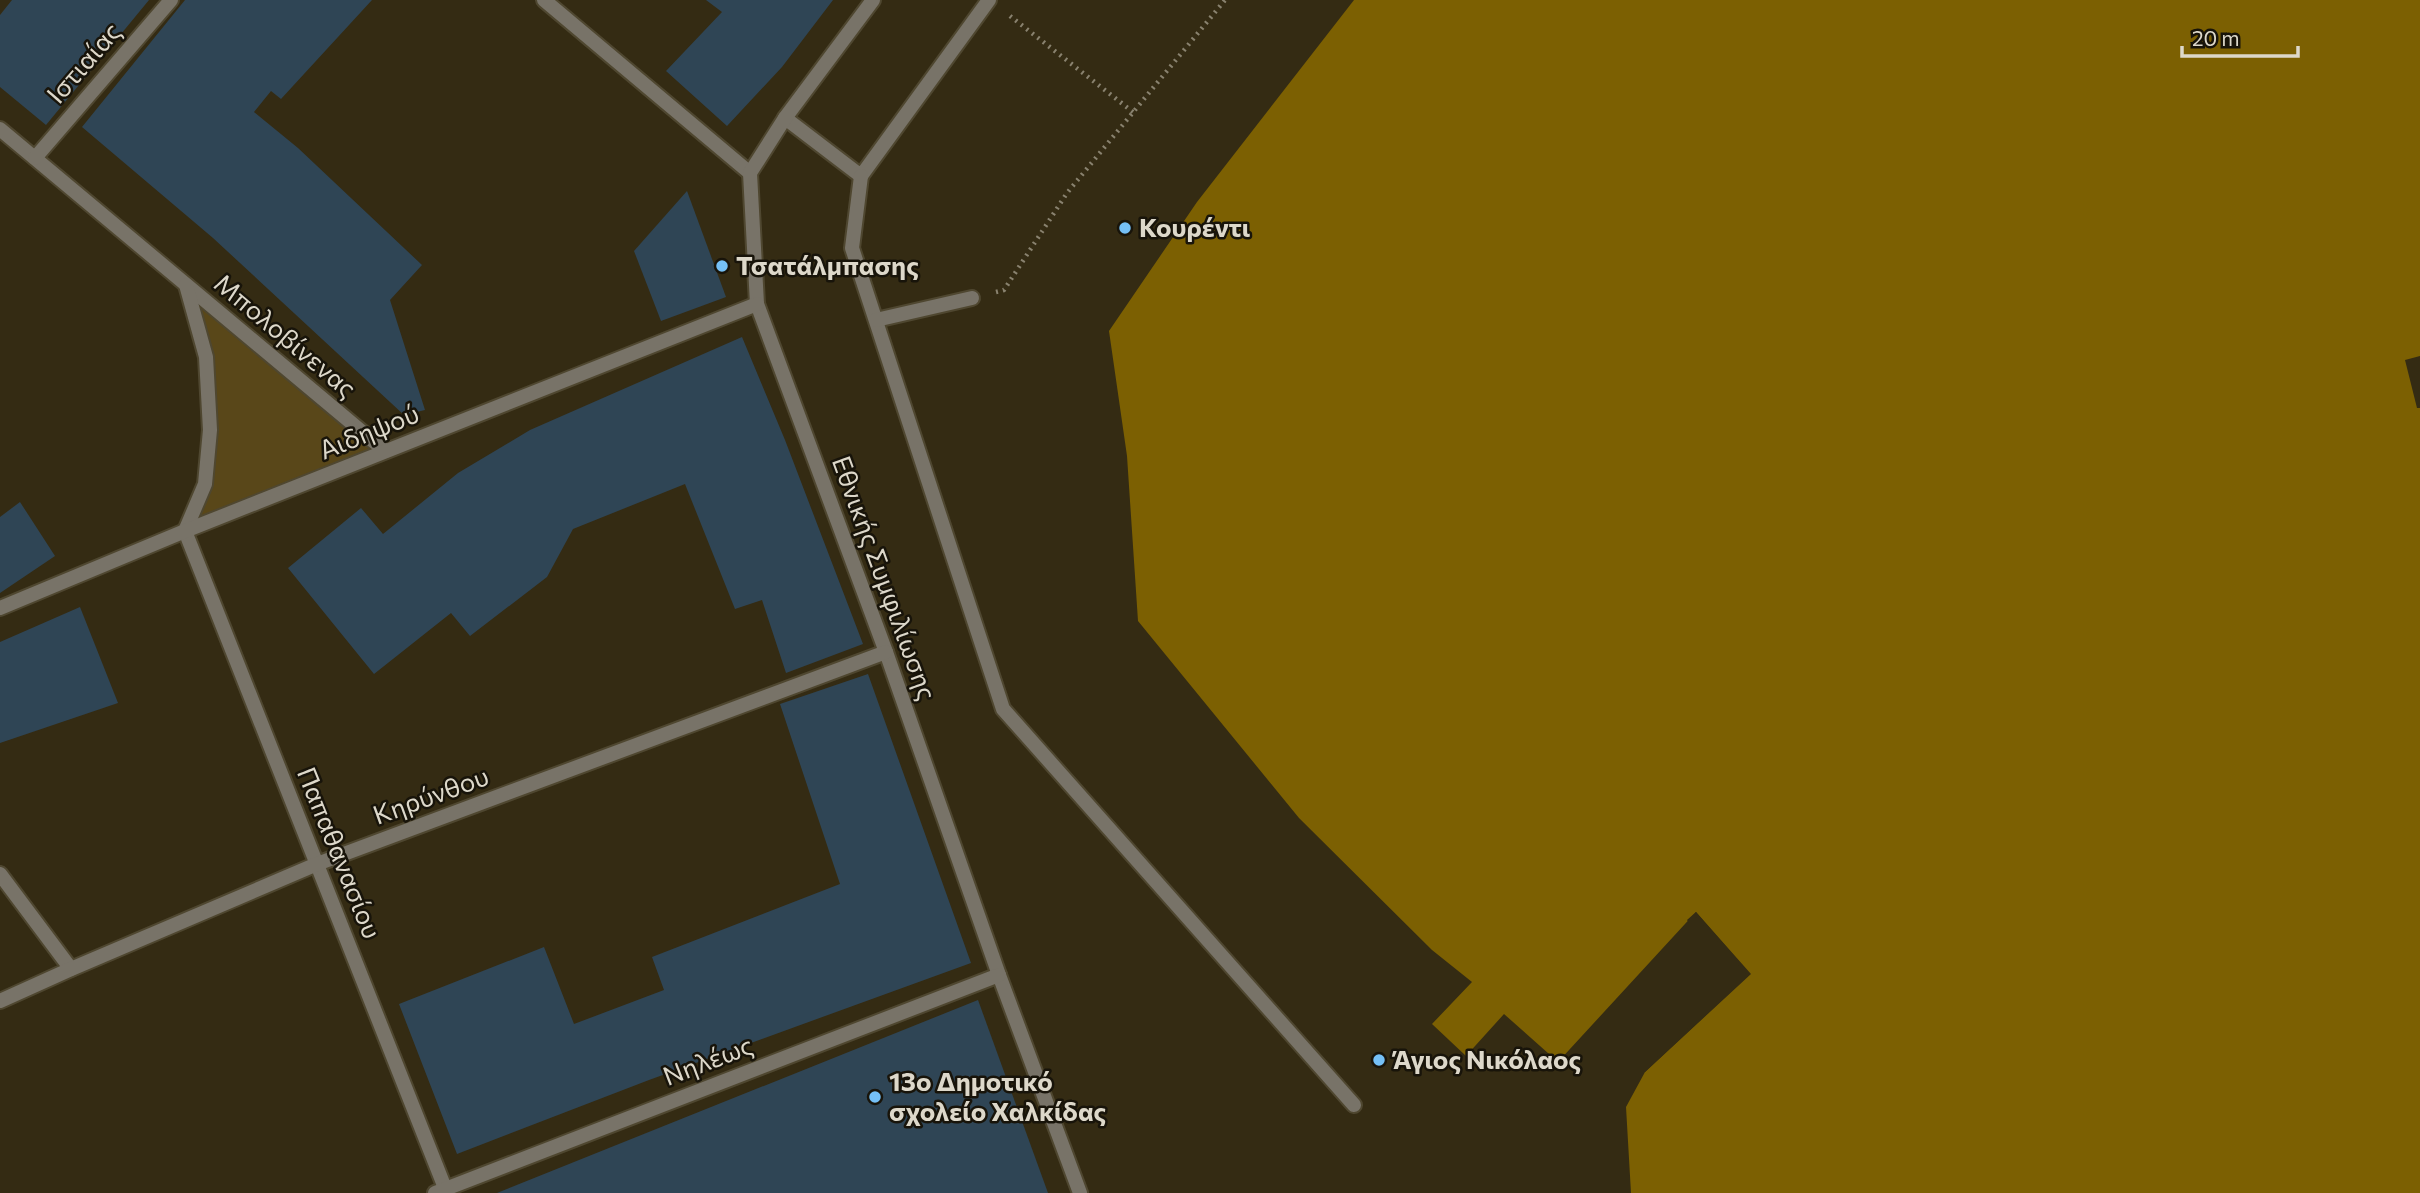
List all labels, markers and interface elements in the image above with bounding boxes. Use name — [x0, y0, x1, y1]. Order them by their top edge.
scale bar — [2182, 14, 2298, 58]
street label: Ιστιαίας — [39, 15, 126, 109]
text: 20 m — [2192, 25, 2240, 50]
place label: Κουρέντι — [1139, 211, 1251, 242]
marker: Κουρέντι — [1117, 220, 1133, 236]
place label: Τσατάλμπασης — [736, 249, 919, 280]
marker: Τσατάλμπασης — [714, 258, 730, 274]
street label: Μπολοβίνενας — [209, 267, 363, 403]
street label: Αιδηψού — [314, 397, 423, 465]
street label: Εθνικής Συμφιλίωσης — [827, 451, 944, 704]
street label: Κηρύνθου — [368, 759, 493, 830]
street label: Παπαθανασίου — [292, 762, 389, 943]
street label: Νηλέως — [658, 1028, 757, 1091]
place label: Άγιος Νικόλαος — [1391, 1043, 1581, 1074]
marker: Άγιος Νικόλαος — [1371, 1052, 1387, 1068]
place label: 13ο Δημοτικό σχολείο Χαλκίδας — [889, 1065, 1106, 1126]
marker: 13ο Δημοτικό σχολείο Χαλκίδας — [867, 1089, 883, 1105]

